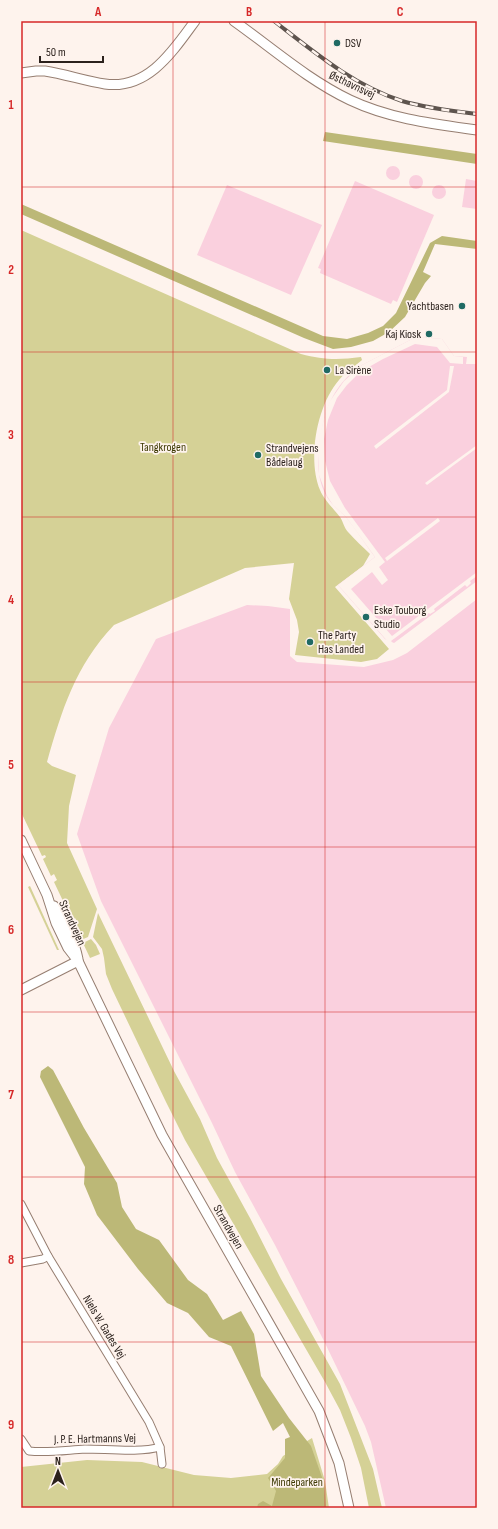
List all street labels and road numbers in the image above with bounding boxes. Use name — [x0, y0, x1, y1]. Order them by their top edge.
street label: Østhavnsvej — [327, 68, 377, 102]
street label: Strandvejen — [55, 898, 89, 948]
street label: Strandvejen — [209, 1202, 247, 1252]
street label: Niels W. Gades Vej — [79, 1292, 129, 1362]
street label: J. P. E. Hartmanns Vej — [53, 1431, 136, 1447]

